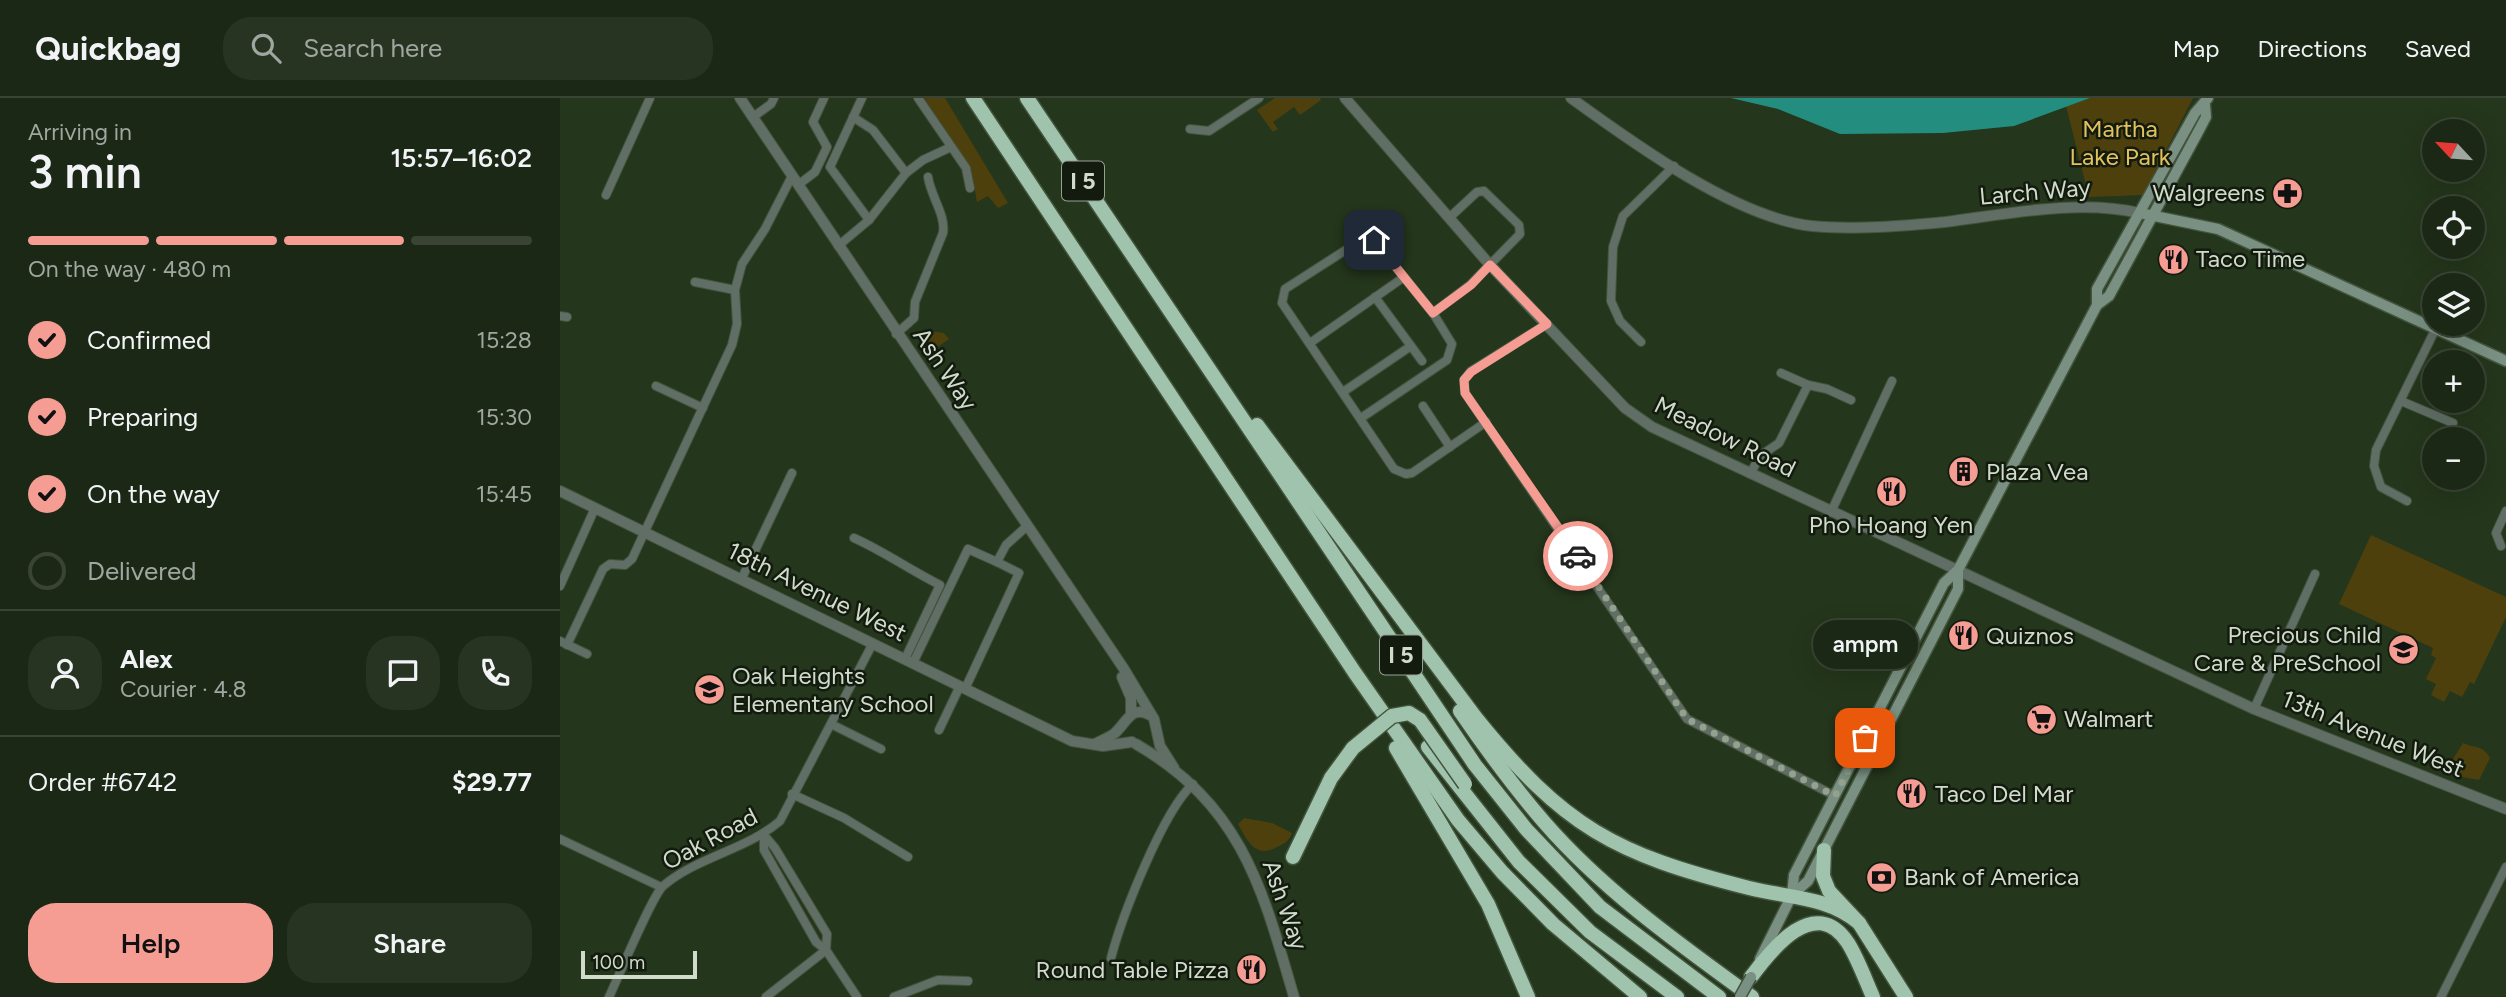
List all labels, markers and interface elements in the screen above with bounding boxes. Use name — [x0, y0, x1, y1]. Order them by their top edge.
search box — [223, 17, 713, 80]
text: Quickbag — [35, 29, 181, 68]
icon: search — [247, 29, 285, 67]
text: Search here — [303, 32, 442, 64]
text: Map — [2173, 34, 2219, 63]
text: Directions — [2257, 34, 2367, 63]
text: Saved — [2405, 34, 2471, 63]
park label: Martha Lake Park — [2070, 114, 2171, 171]
text: Arriving in — [28, 118, 132, 146]
north arrow — [2422, 119, 2485, 182]
map controls — [2422, 119, 2485, 490]
text: 15:57–16:02 — [390, 142, 532, 174]
text: 3 min — [28, 144, 142, 200]
road number: I 5 — [1062, 162, 1104, 200]
street label: Larch Way — [1978, 172, 2092, 211]
pharmacy icon: Walgreens — [2271, 176, 2305, 210]
place label: Walgreens — [2152, 178, 2265, 207]
button: locate — [2422, 196, 2485, 259]
pin — [1344, 210, 1404, 270]
icon: home — [1355, 221, 1393, 259]
restaurant icon: Taco Time — [2156, 242, 2190, 276]
place label: Taco Time — [2196, 244, 2305, 273]
text: On the way · 480 m — [28, 255, 231, 283]
button: layers — [2422, 273, 2485, 336]
icon: check — [28, 321, 66, 359]
street label: Ash Way — [907, 322, 984, 416]
text: Confirmed — [87, 324, 211, 356]
text: 15:28 — [476, 326, 532, 354]
button: + — [2422, 350, 2485, 413]
street label: Meadow Road — [1650, 390, 1800, 483]
icon: check — [28, 398, 66, 436]
text: Preparing — [87, 401, 198, 433]
text: 15:30 — [476, 403, 532, 431]
button: − — [2422, 427, 2485, 490]
building icon: Plaza Vea — [1946, 455, 1980, 489]
place label: Plaza Vea — [1986, 457, 2088, 486]
restaurant icon: Pho Hoang Yen — [1874, 474, 1908, 508]
icon: check — [28, 475, 66, 513]
text: On the way — [87, 478, 220, 510]
text: 15:45 — [476, 480, 532, 508]
place label: Pho Hoang Yen — [1809, 510, 1973, 539]
courier — [1543, 521, 1613, 591]
street label: 18th Avenue West — [723, 536, 911, 647]
icon: car — [1559, 537, 1597, 575]
text: Delivered — [87, 555, 196, 587]
callout: ampm — [1812, 619, 1918, 668]
restaurant icon: Quiznos — [1946, 619, 1980, 653]
place label: Precious Child Care & PreSchool — [2194, 620, 2381, 677]
place label: Quiznos — [1986, 621, 2074, 650]
text: ampm — [1833, 630, 1898, 658]
school or university icon: Precious Child Care & PreSchool — [2387, 632, 2421, 666]
button: person — [28, 636, 102, 710]
button: chat — [366, 636, 440, 710]
button: phone — [458, 636, 532, 710]
road number: I 5 — [1380, 636, 1422, 674]
text: Alex — [120, 643, 173, 675]
place label: Oak Heights Elementary School — [732, 661, 934, 718]
school or university icon: Oak Heights Elementary School — [692, 673, 726, 707]
text: Courier · 4.8 — [120, 675, 247, 703]
street label: 13th Avenue West — [2278, 684, 2468, 783]
supermarket icon: Walmart — [2024, 702, 2058, 736]
place label: Walmart — [2064, 704, 2153, 733]
pin — [1835, 708, 1895, 768]
icon: bag — [1846, 719, 1884, 757]
text: Order #6742 — [28, 766, 177, 798]
text: $29.77 — [452, 766, 532, 798]
restaurant icon: Taco Del Mar — [1895, 777, 1929, 811]
place label: Taco Del Mar — [1935, 779, 2073, 808]
street label: Oak Road — [657, 801, 762, 876]
street label: Ash Way — [1257, 856, 1315, 954]
bank icon: Bank of America — [1864, 860, 1898, 894]
place label: Bank of America — [1904, 862, 2079, 891]
button: Help — [28, 903, 273, 983]
button: Share — [287, 903, 532, 983]
scale bar — [581, 948, 696, 980]
text: 100 m — [592, 951, 645, 974]
restaurant icon: Round Table Pizza — [1235, 953, 1269, 987]
place label: Round Table Pizza — [1036, 955, 1229, 984]

